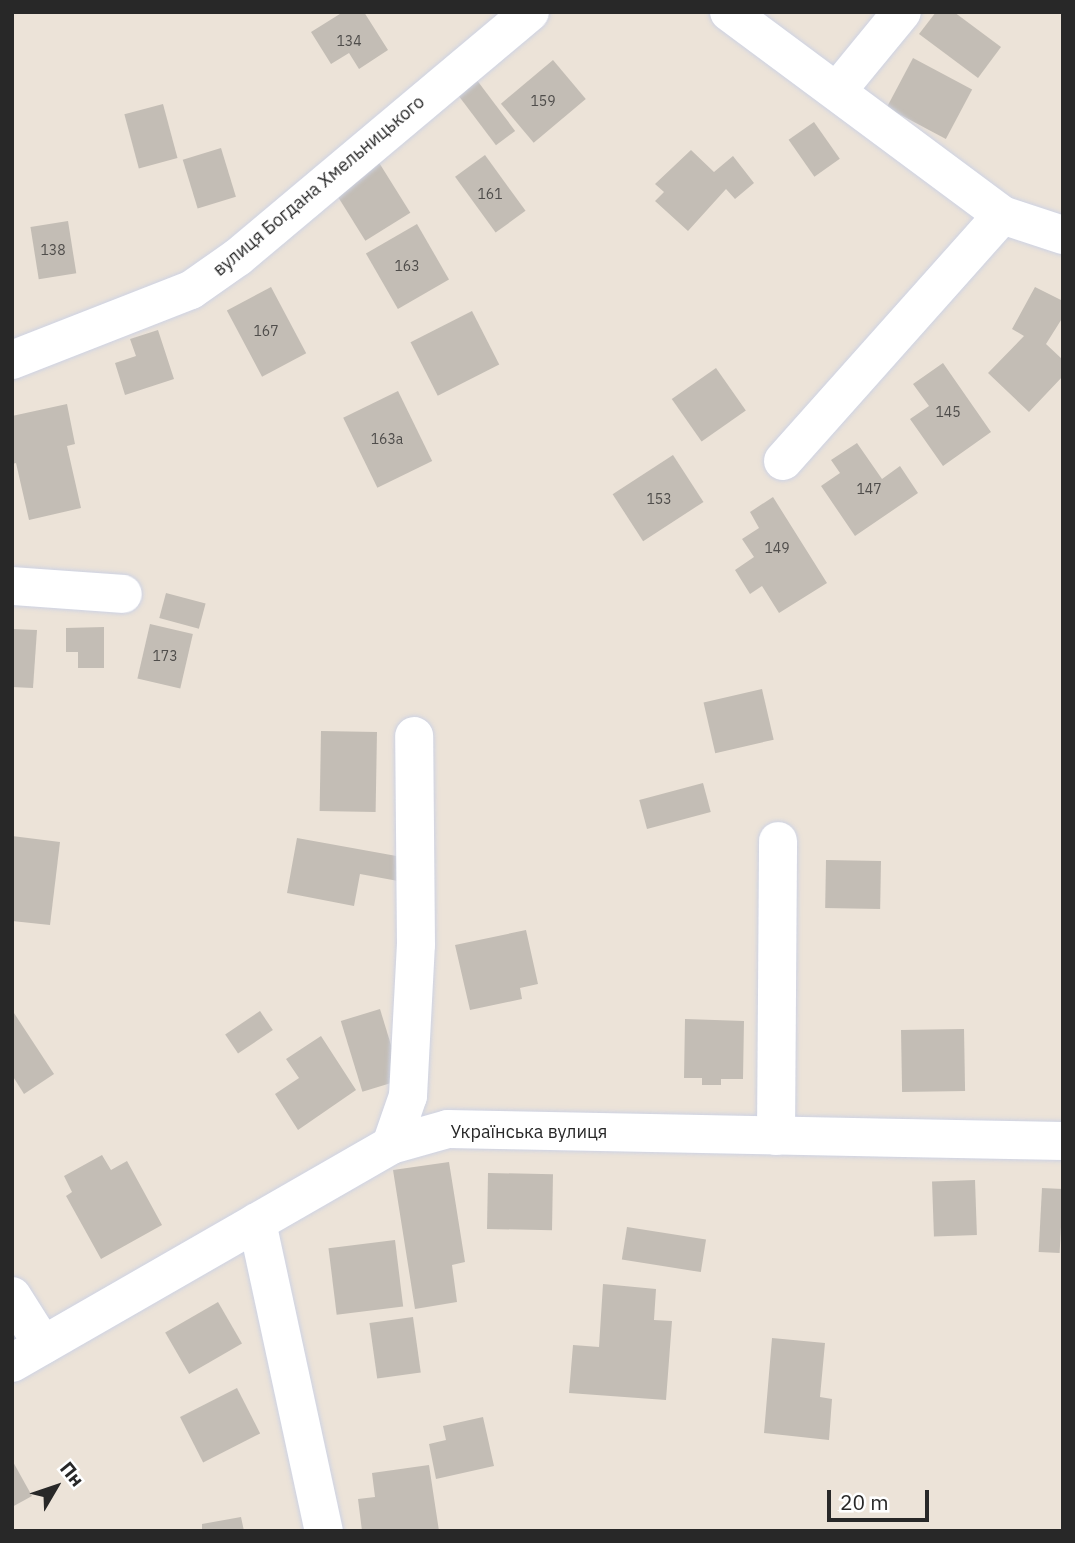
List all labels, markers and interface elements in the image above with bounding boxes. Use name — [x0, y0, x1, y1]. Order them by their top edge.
house number: 134 — [336, 33, 362, 49]
street label: вулиця Богдана Хмельницького — [209, 91, 429, 281]
house number: 159 — [530, 93, 556, 109]
house number: 161 — [477, 186, 503, 202]
house number: 138 — [40, 242, 66, 258]
house number: 163 — [394, 258, 420, 274]
house number: 167 — [253, 323, 279, 339]
house number: 145 — [935, 404, 961, 420]
house number: 163а — [371, 431, 403, 447]
house number: 147 — [856, 481, 882, 497]
house number: 153 — [646, 491, 672, 507]
house number: 149 — [764, 540, 790, 556]
house number: 173 — [152, 648, 178, 664]
street label: Українська вулиця — [451, 1121, 607, 1143]
north arrow — [21, 1452, 91, 1522]
text: Пн — [55, 1456, 90, 1491]
scale bar — [830, 1476, 932, 1520]
text: 20 m — [840, 1488, 889, 1516]

